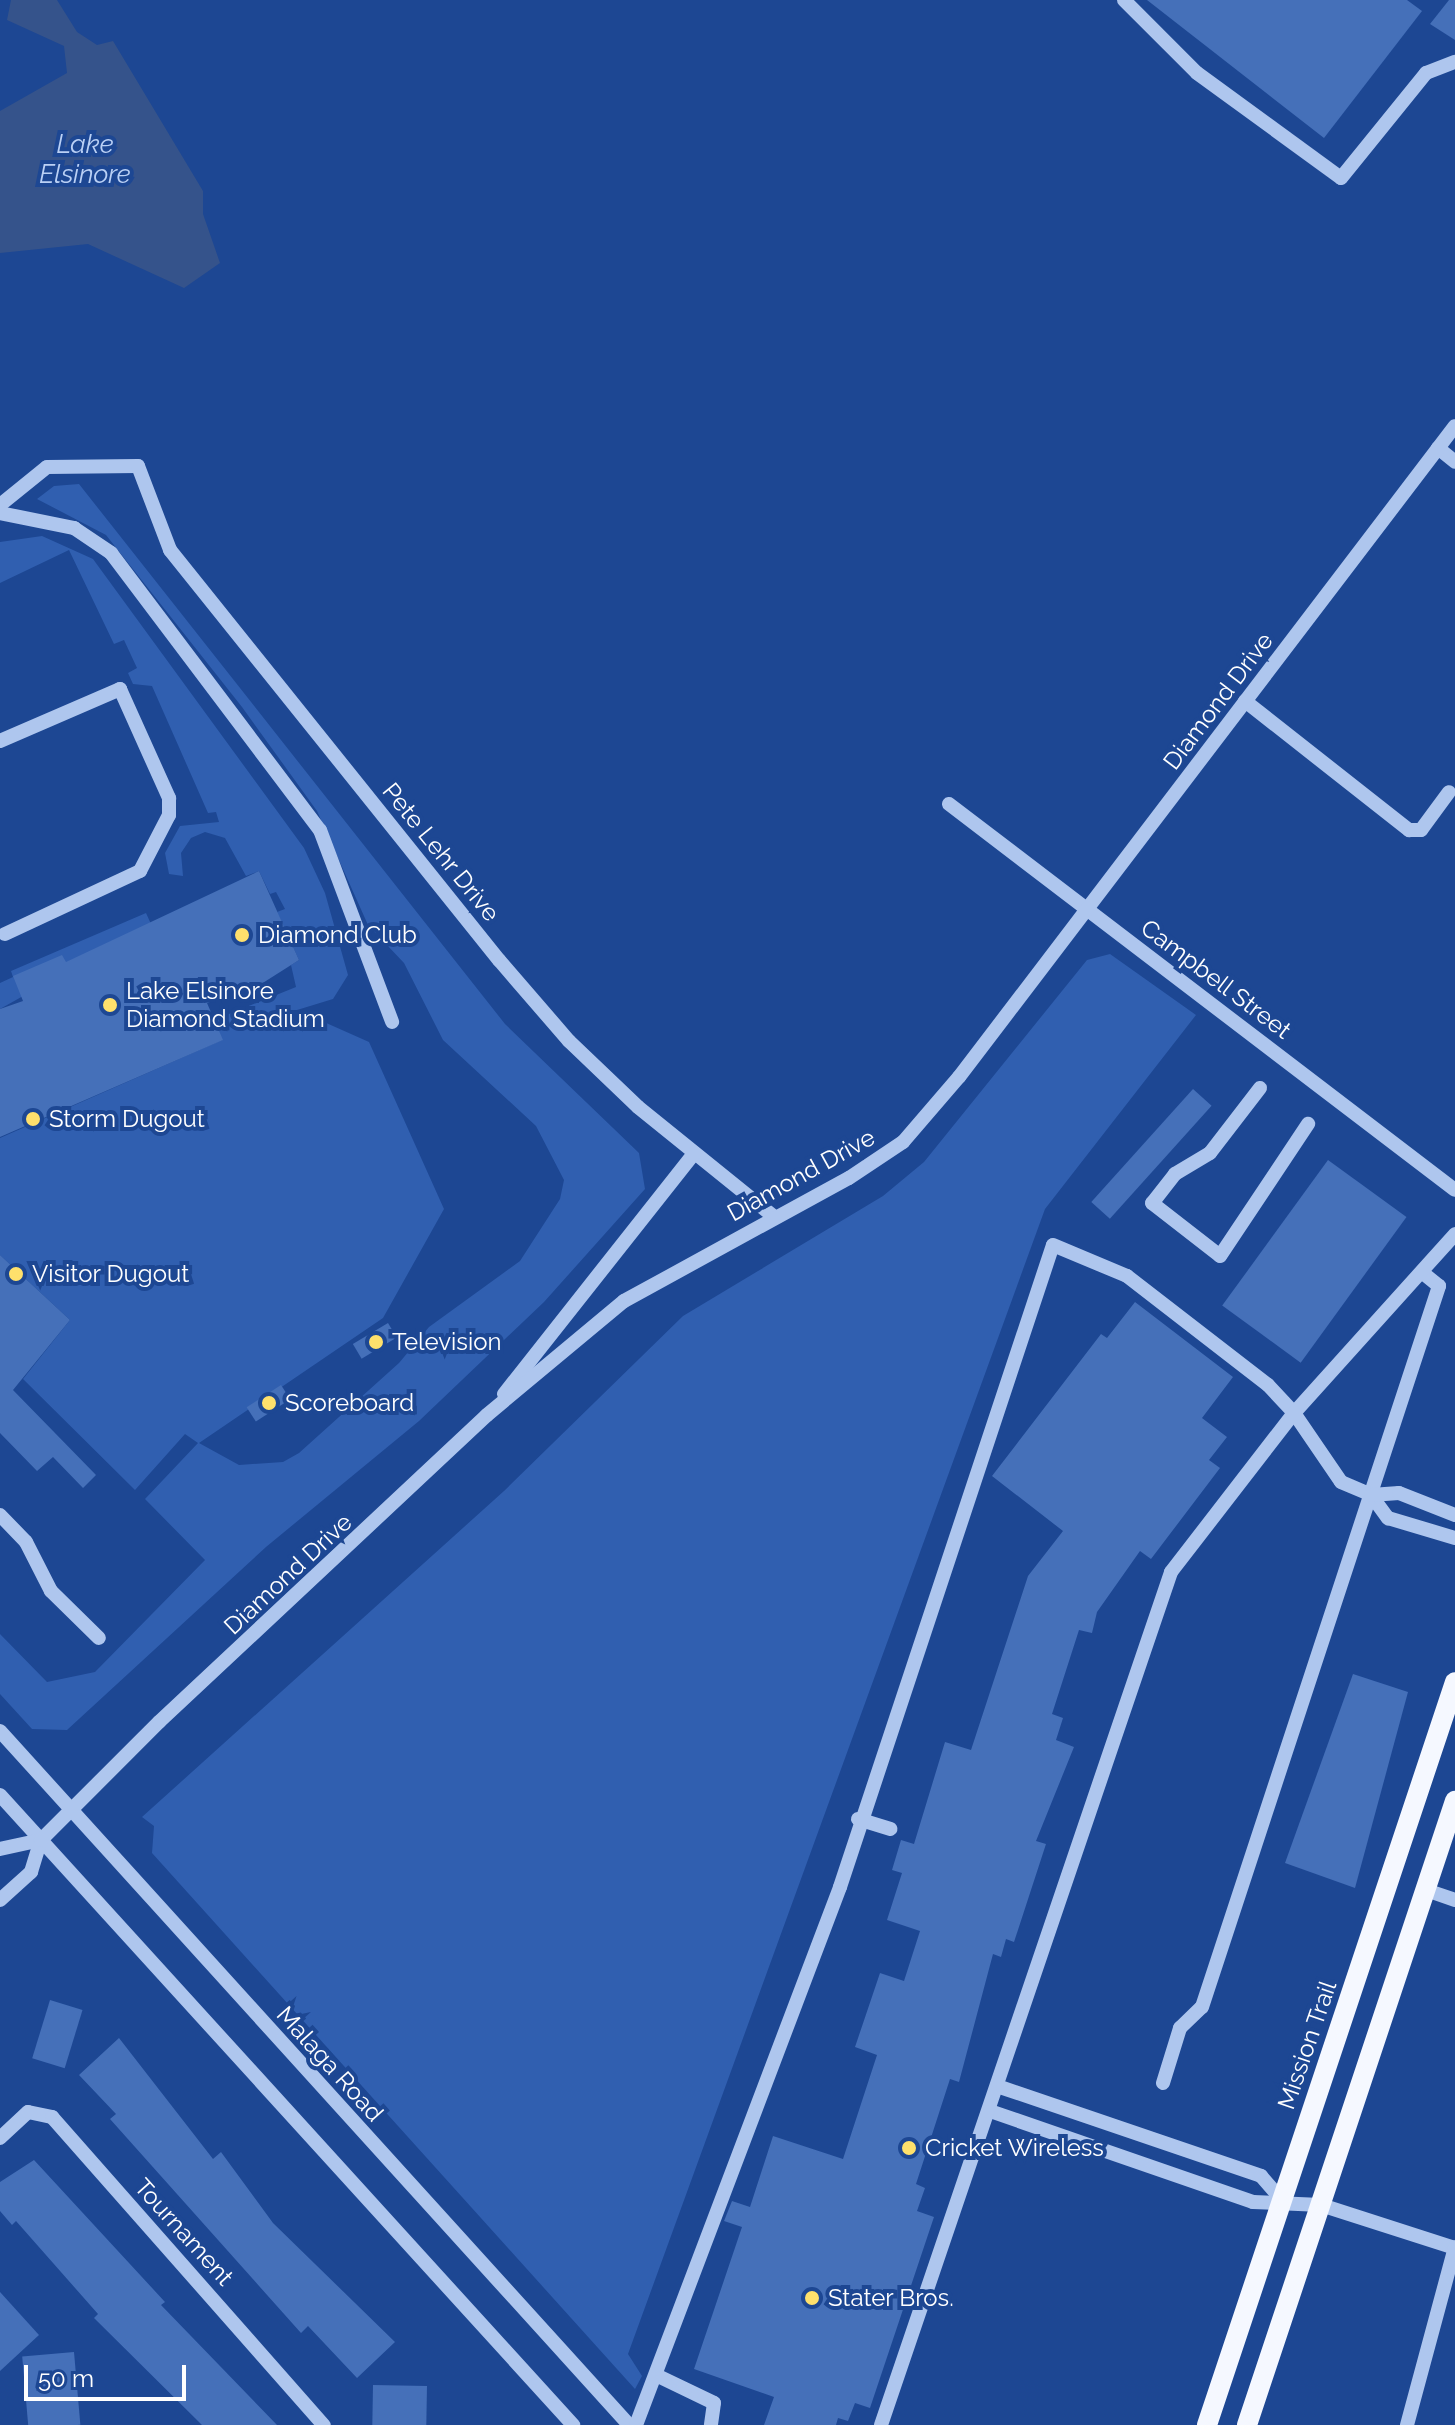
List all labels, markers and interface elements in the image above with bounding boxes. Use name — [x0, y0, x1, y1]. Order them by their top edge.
water label: Lake Elsinore — [39, 129, 131, 190]
street label: Diamond Drive — [1157, 627, 1279, 775]
street label: Pete Lehr Drive — [376, 777, 506, 927]
street label: Campbell Street — [1135, 913, 1297, 1045]
place label: Diamond Club — [258, 921, 417, 949]
marker: Diamond Club — [233, 926, 251, 944]
place label: Lake Elsinore Diamond Stadium — [126, 977, 325, 1033]
marker: Lake Elsinore Diamond Stadium — [101, 996, 119, 1014]
place label: Storm Dugout — [49, 1105, 205, 1133]
marker: Storm Dugout — [24, 1110, 42, 1128]
street label: Diamond Drive — [722, 1123, 880, 1227]
place label: Visitor Dugout — [32, 1260, 190, 1288]
marker: Visitor Dugout — [7, 1265, 25, 1283]
place label: Television — [392, 1328, 501, 1356]
marker: Television — [367, 1333, 385, 1351]
place label: Scoreboard — [285, 1389, 414, 1417]
marker: Scoreboard — [260, 1394, 278, 1412]
street label: Diamond Drive — [218, 1508, 358, 1640]
street label: Mission Trail — [1271, 1977, 1343, 2113]
street label: Malaga Road — [271, 2000, 389, 2128]
place label: Cricket Wireless — [925, 2134, 1105, 2162]
marker: Cricket Wireless — [900, 2139, 918, 2157]
street label: Tournament — [128, 2173, 240, 2291]
place label: Stater Bros. — [828, 2284, 954, 2312]
marker: Stater Bros. — [803, 2289, 821, 2307]
scale bar — [28, 2349, 190, 2399]
text: 50 m — [38, 2364, 94, 2393]

